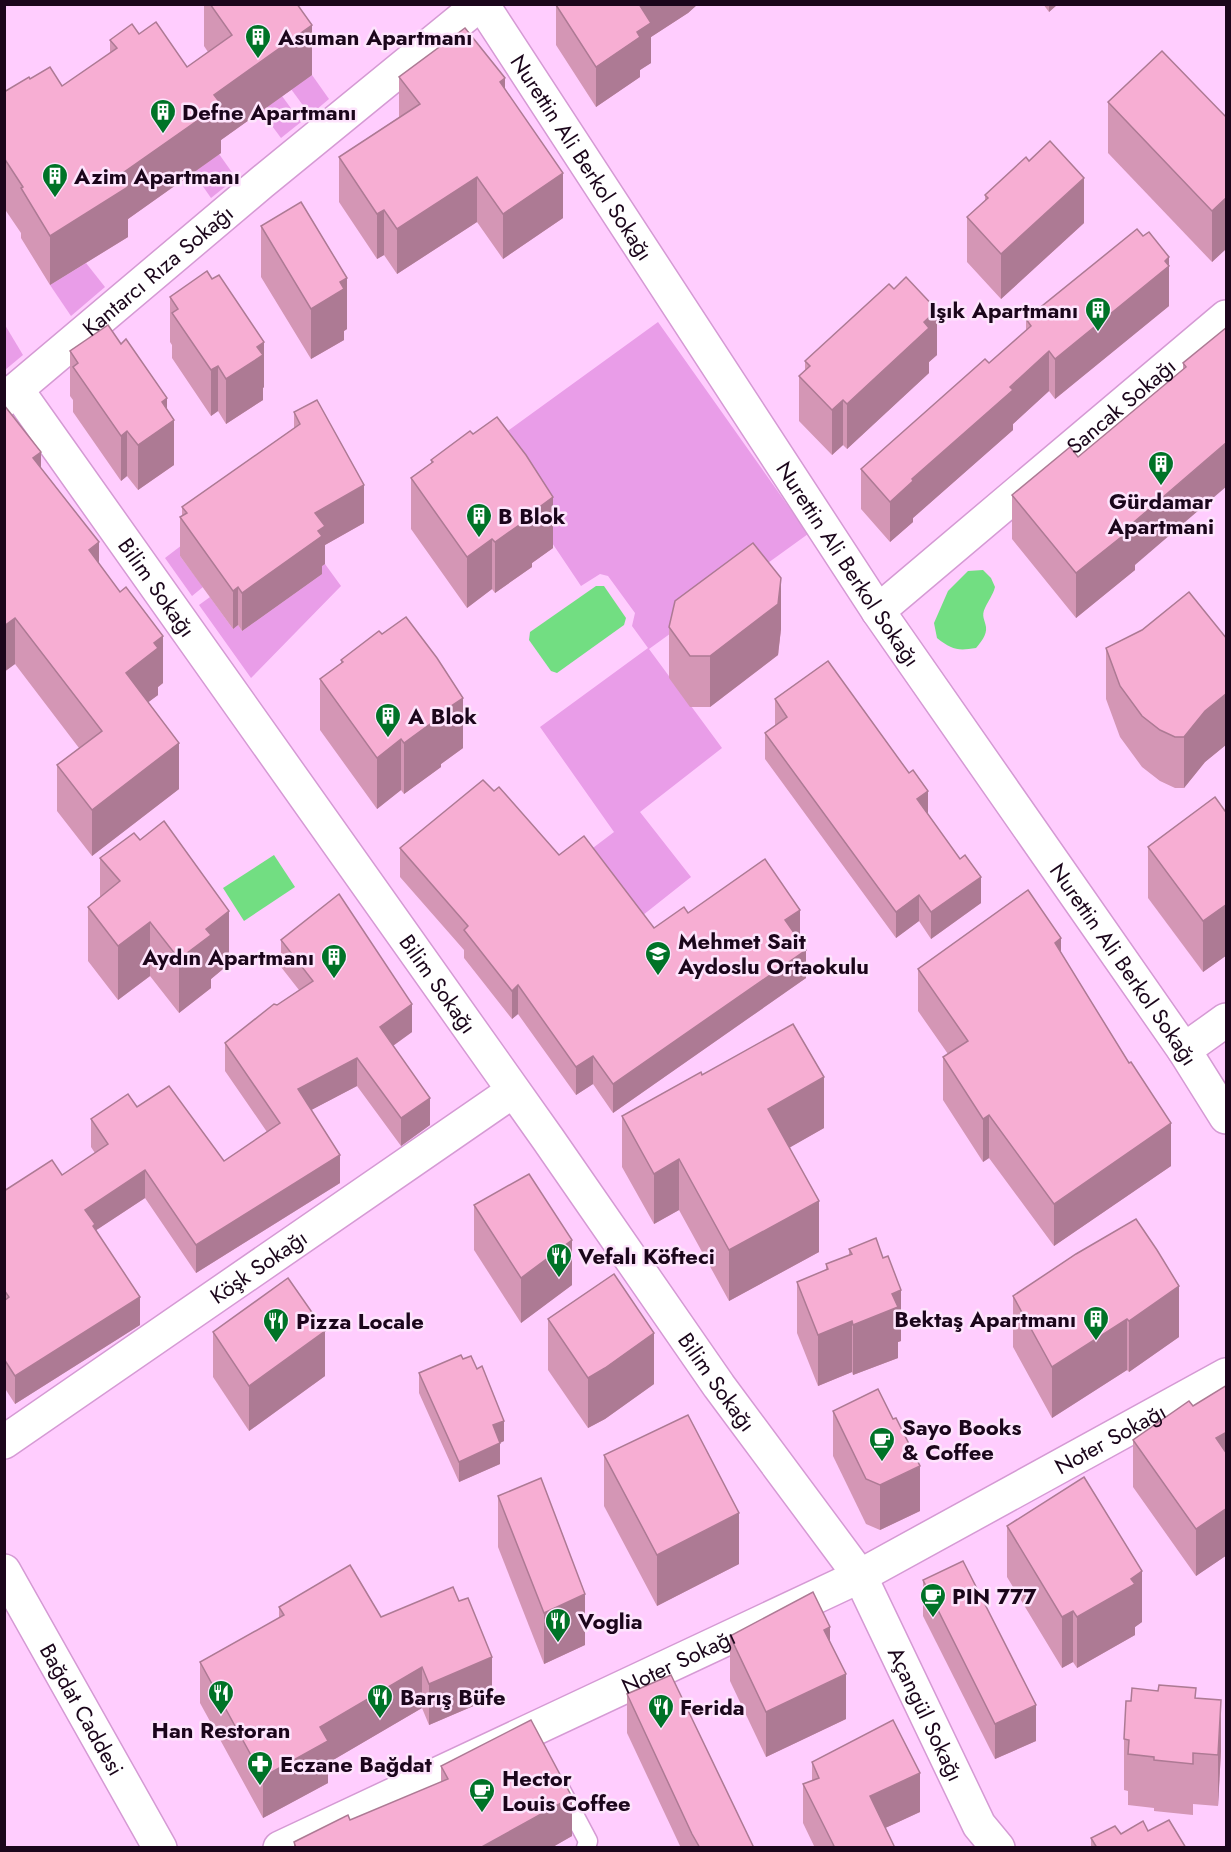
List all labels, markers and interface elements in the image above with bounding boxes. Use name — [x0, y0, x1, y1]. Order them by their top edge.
place label: Asuman Apartmanı — [277, 21, 472, 53]
building icon: Asuman Apartmanı — [243, 22, 273, 60]
street label: Nurettin Ali Berkol Sokağı — [503, 48, 661, 267]
place label: Defne Apartmanı — [182, 96, 356, 128]
building icon: Defne Apartmanı — [148, 97, 178, 135]
place label: Azim Apartmanı — [73, 160, 240, 192]
building icon: Azim Apartmanı — [40, 161, 70, 199]
street label: Kantarcı Rıza Sokağı — [75, 197, 240, 343]
place label: Işık Apartmanı — [929, 294, 1078, 326]
building icon: Işık Apartmanı — [1083, 295, 1113, 333]
street label: Sancak Sokağı — [1059, 350, 1183, 461]
building icon: Gürdamar Apartmani — [1146, 449, 1176, 487]
street label: Nurettin Ali Berkol Sokağı — [768, 455, 928, 673]
place label: Gürdamar Apartmani — [1107, 485, 1214, 542]
place label: B Blok — [498, 500, 566, 532]
building icon: B Blok — [464, 501, 494, 539]
street label: Bilim Sokağı — [111, 531, 203, 644]
place label: A Blok — [407, 700, 477, 732]
building icon: A Blok — [373, 701, 403, 739]
street label: Nurettin Ali Berkol Sokağı — [1042, 856, 1206, 1072]
place label: Mehmet Sait Aydoslu Ortaokulu — [677, 925, 869, 982]
street label: Bilim Sokağı — [392, 928, 484, 1040]
school or university icon: Mehmet Sait Aydoslu Ortaokulu — [643, 939, 673, 977]
place label: Aydın Apartmanı — [141, 941, 314, 973]
building icon: Aydın Apartmanı — [319, 942, 349, 980]
street label: Köşk Sokağı — [203, 1222, 313, 1311]
place label: Vefalı Köfteci — [577, 1240, 715, 1272]
restaurant icon: Vefalı Köfteci — [544, 1241, 574, 1279]
place label: Bektaş Apartmanı — [894, 1303, 1076, 1335]
building icon: Bektaş Apartmanı — [1081, 1304, 1111, 1342]
place label: Pizza Locale — [296, 1305, 424, 1337]
restaurant icon: Pizza Locale — [261, 1306, 291, 1344]
street label: Bilim Sokağı — [670, 1326, 763, 1438]
street label: Noter Sokağı — [1049, 1395, 1172, 1482]
place label: Sayo Books & Coffee — [902, 1411, 1022, 1468]
cafe icon: Sayo Books & Coffee — [867, 1425, 897, 1463]
place label: PIN 777 — [952, 1580, 1037, 1612]
cafe icon: PIN 777 — [918, 1581, 948, 1619]
place label: Voglia — [577, 1605, 643, 1637]
restaurant icon: Voglia — [543, 1606, 573, 1644]
street label: Noter Sokağı — [616, 1621, 741, 1702]
street label: Bağdat Caddesi — [32, 1638, 132, 1782]
street label: Açangül Sokağı — [880, 1641, 972, 1787]
restaurant icon: Han Restoran — [206, 1678, 236, 1716]
place label: Barış Büfe — [400, 1681, 506, 1713]
restaurant icon: Barış Büfe — [365, 1682, 395, 1720]
place label: Ferida — [680, 1691, 745, 1723]
restaurant icon: Ferida — [646, 1692, 676, 1730]
place label: Han Restoran — [152, 1714, 290, 1746]
place label: Eczane Bağdat — [280, 1748, 432, 1780]
pharmacy icon: Eczane Bağdat — [245, 1749, 275, 1787]
place label: Hector Louis Coffee — [502, 1762, 631, 1819]
cafe icon: Hector Louis Coffee — [467, 1776, 497, 1814]

